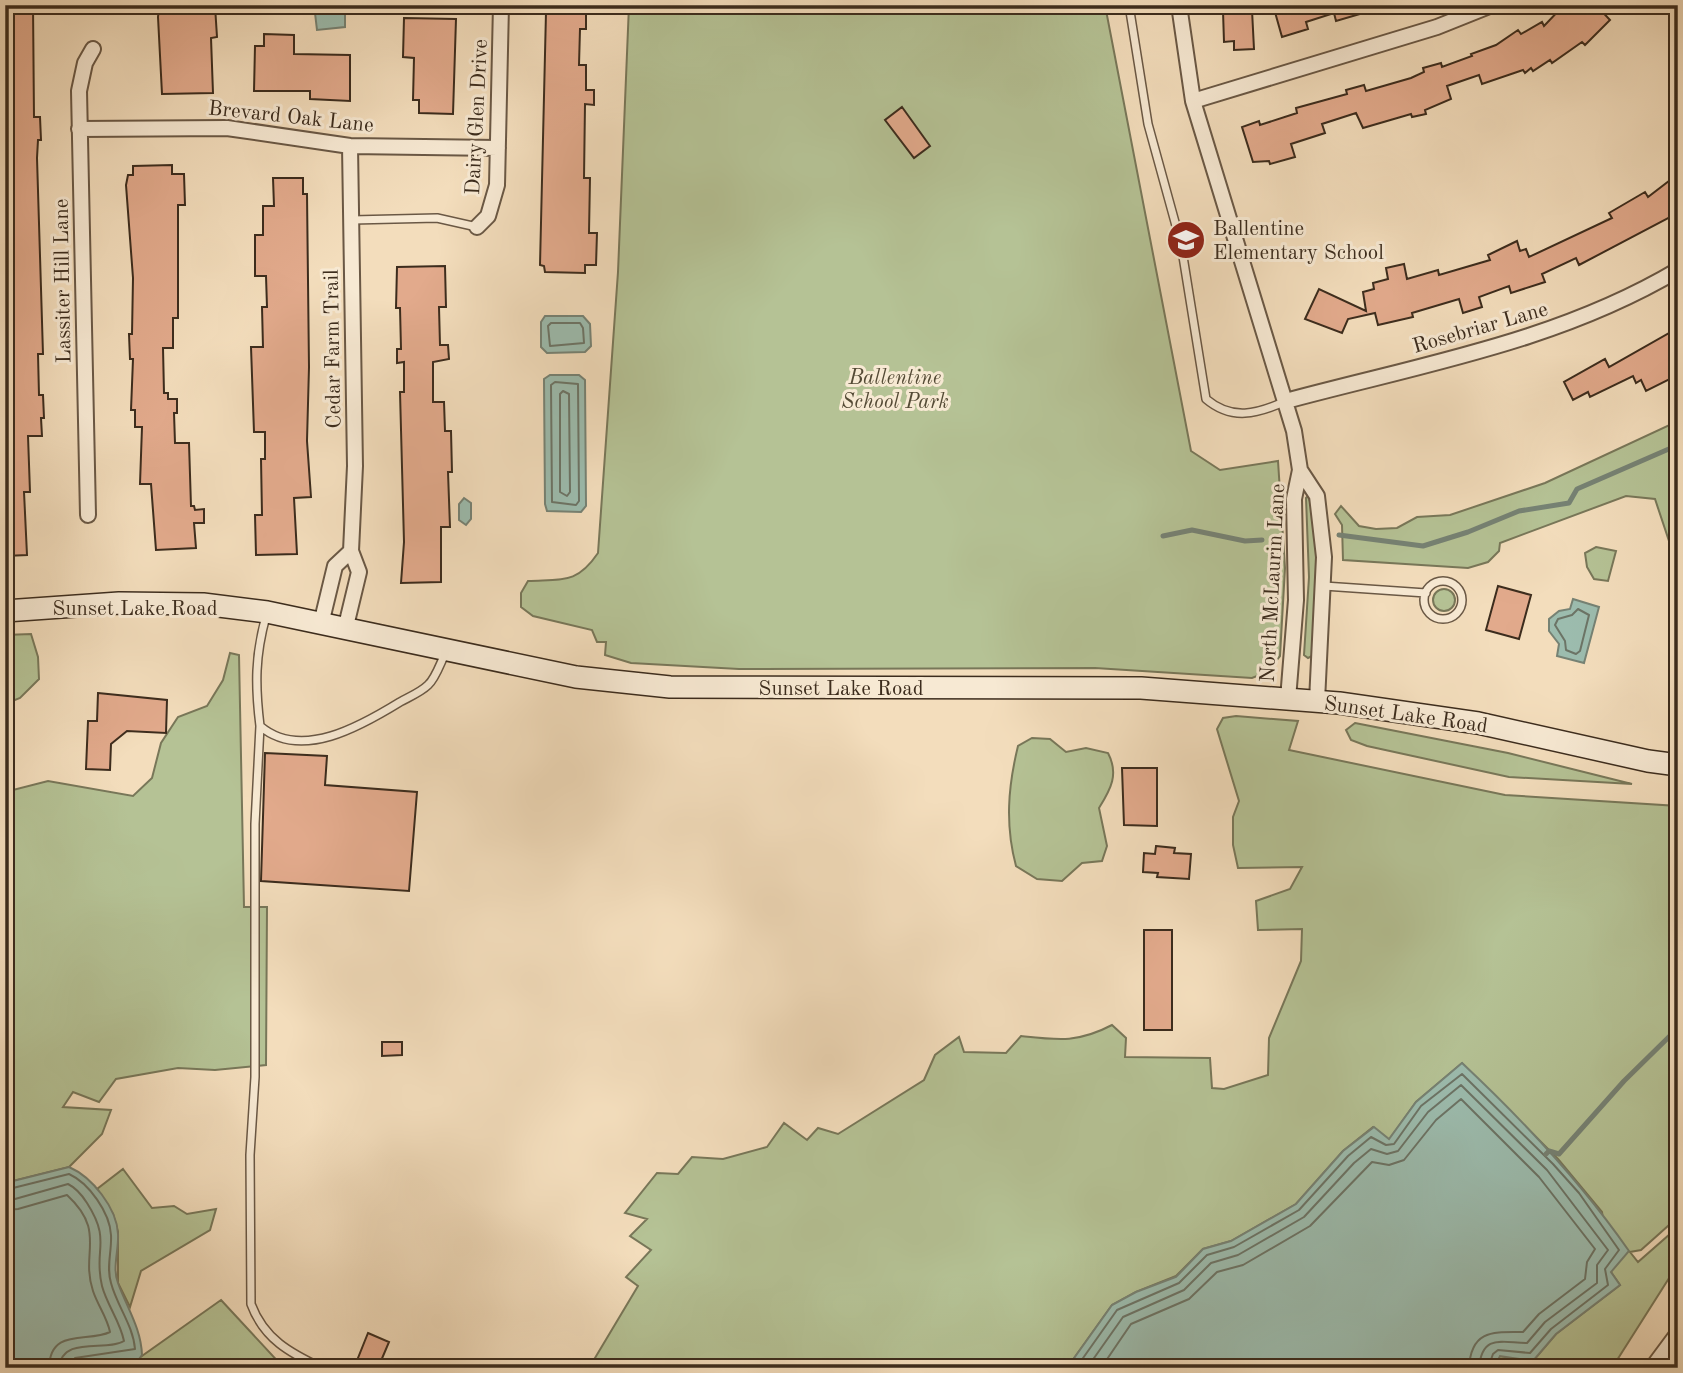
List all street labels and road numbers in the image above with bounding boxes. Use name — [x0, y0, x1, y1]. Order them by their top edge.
street label: Dairy Glen Drive — [463, 39, 492, 196]
street label: Brevard Oak Lane — [207, 98, 375, 137]
street label: Lassiter Hill Lane — [52, 198, 75, 364]
street label: Cedar Farm Trail — [322, 269, 345, 429]
street label: Rosebriar Lane — [1410, 299, 1550, 358]
street label: North McLaurin Lane — [1258, 483, 1289, 683]
street label: Sunset Lake Road — [52, 599, 218, 620]
street label: Sunset Lake Road — [758, 679, 924, 700]
street label: Sunset Lake Road — [1322, 694, 1489, 737]

